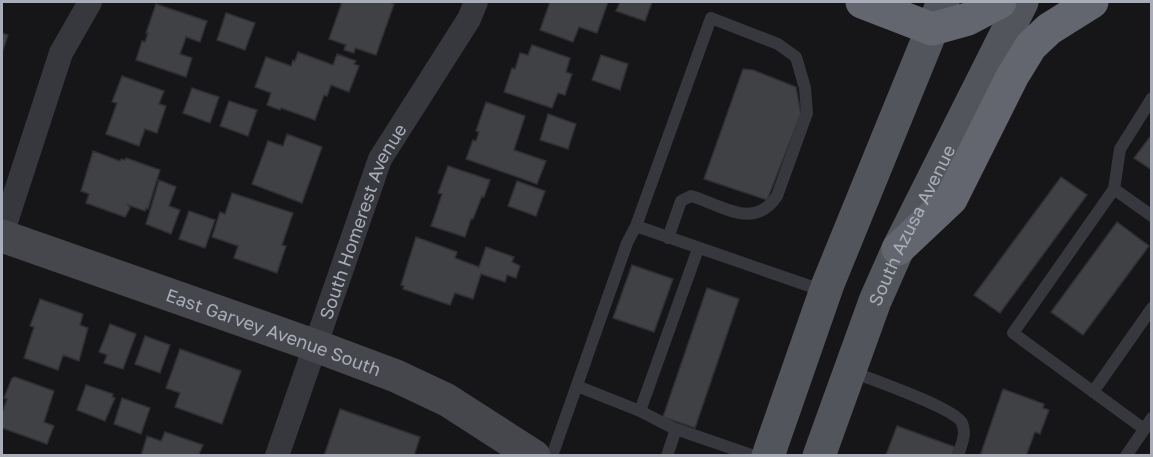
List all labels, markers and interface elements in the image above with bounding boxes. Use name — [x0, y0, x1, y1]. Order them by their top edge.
street label: South Homerest Avenue — [314, 119, 411, 322]
street label: South Azusa Avenue — [863, 141, 960, 309]
street label: East Garvey Avenue South — [163, 283, 384, 380]

